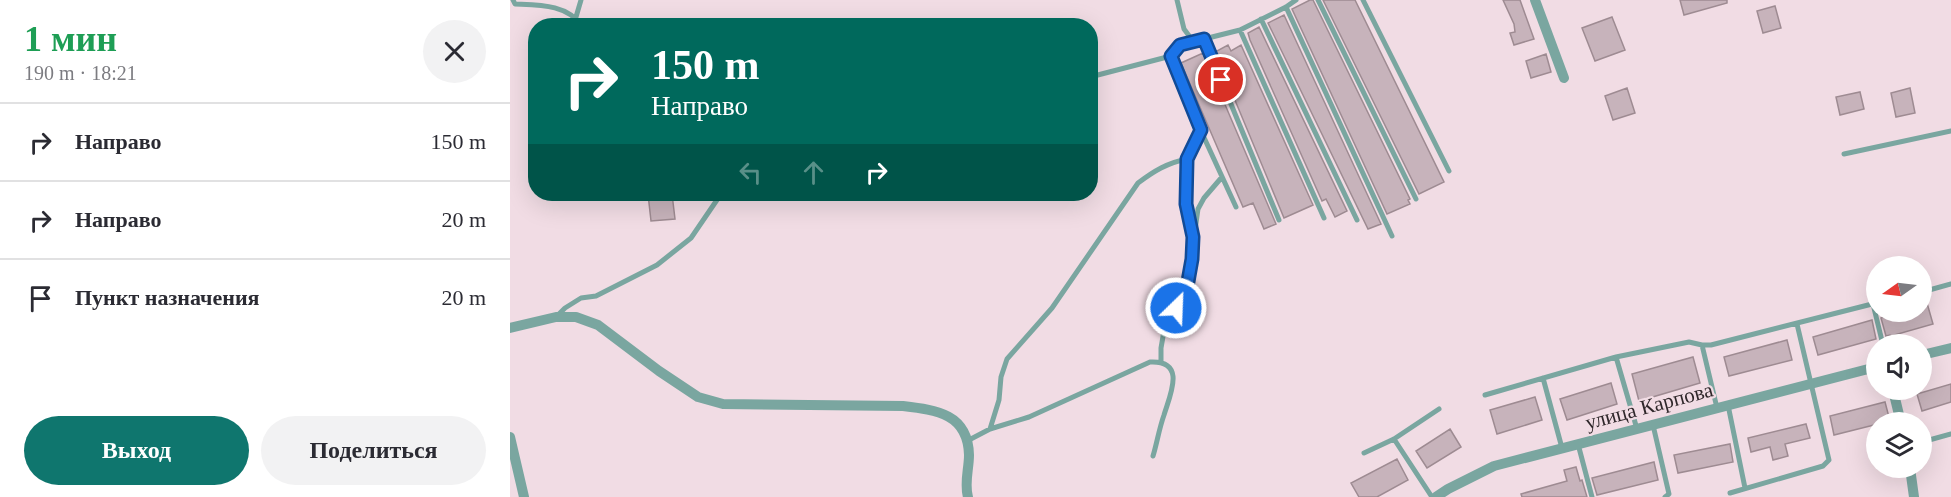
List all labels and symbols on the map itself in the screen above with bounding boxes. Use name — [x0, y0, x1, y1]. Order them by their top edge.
pin — [1195, 54, 1246, 105]
north arrow — [1866, 256, 1932, 322]
position arrow — [1144, 276, 1208, 340]
street label: улица Карпова — [1582, 377, 1716, 435]

